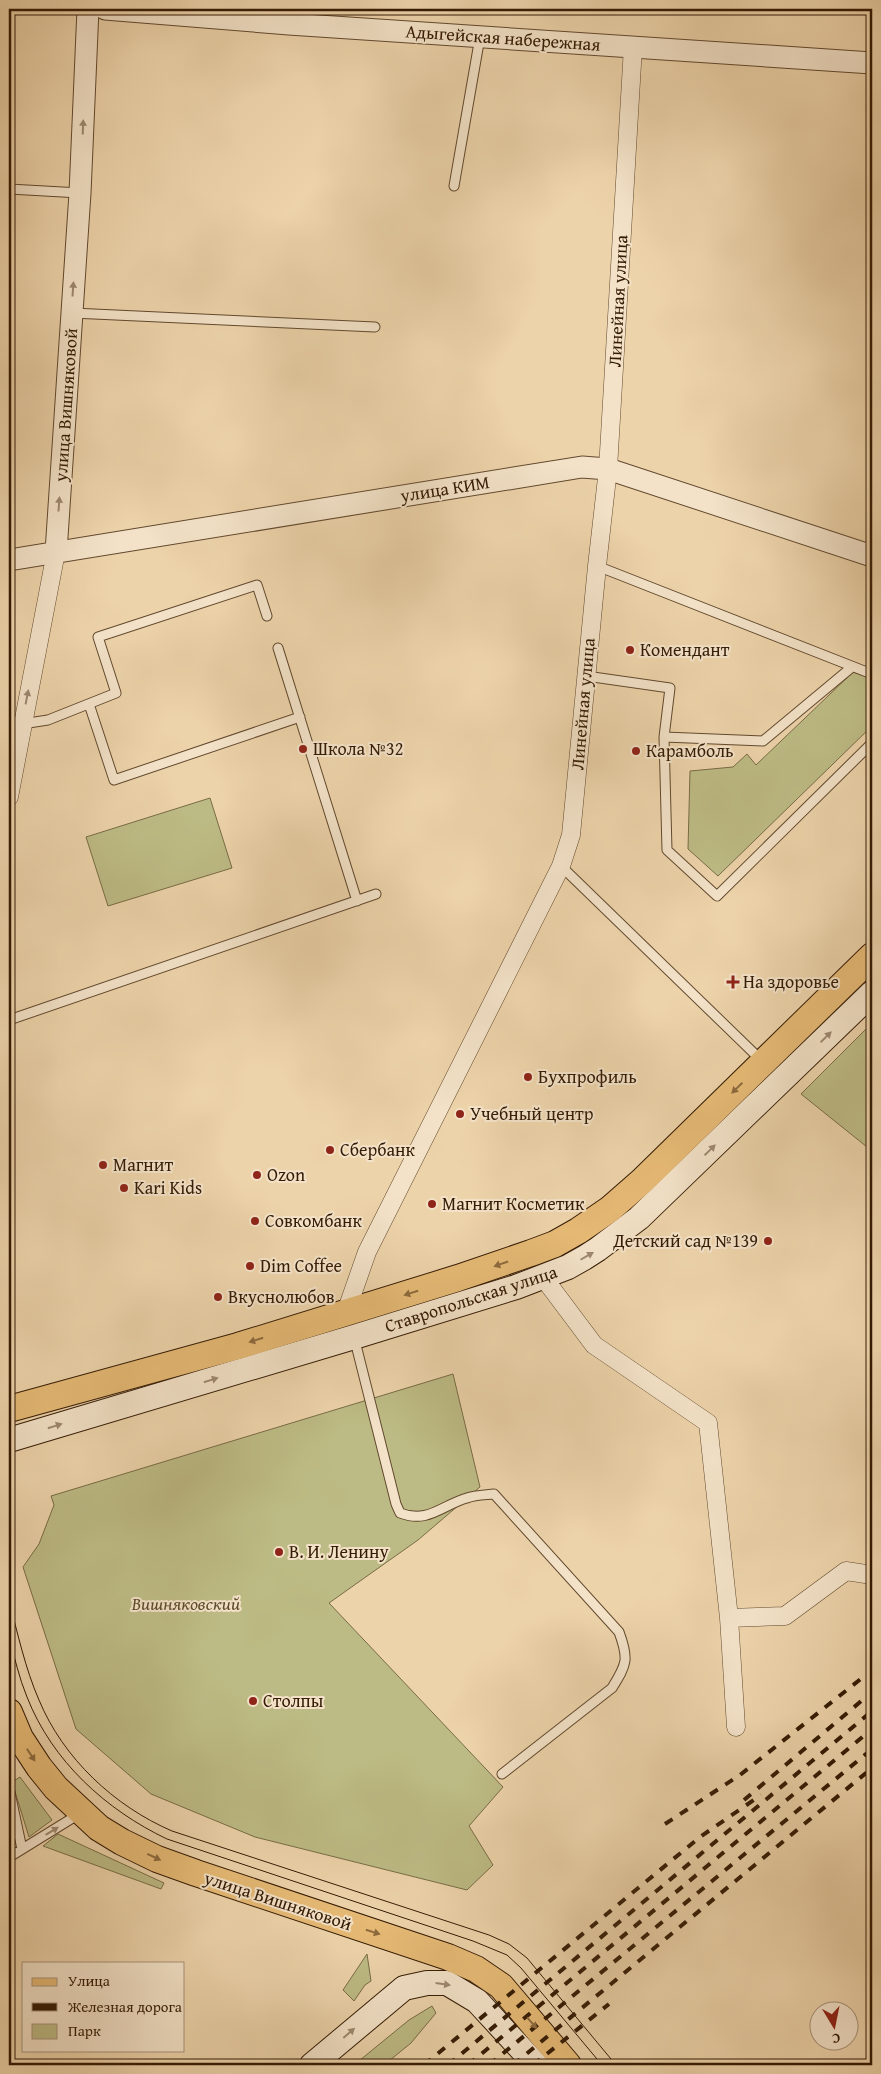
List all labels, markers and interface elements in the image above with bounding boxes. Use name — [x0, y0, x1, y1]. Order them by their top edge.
street label: Адыгейская набережная — [405, 17, 601, 58]
one-way arrow — [79, 119, 87, 135]
street label: Линейная улица — [601, 234, 634, 368]
one-way arrow — [70, 281, 78, 297]
street label: улица Вишняковой — [47, 327, 84, 484]
street label: улица КИМ — [397, 468, 491, 509]
one-way arrow — [56, 495, 64, 511]
street label: Линейная улица — [563, 636, 602, 771]
place label: Комендант — [640, 636, 730, 663]
marker: Комендант — [624, 644, 636, 656]
one-way arrow — [24, 689, 32, 705]
place label: Школа №32 — [313, 735, 403, 762]
place label: Карамболь — [646, 737, 734, 764]
marker: Школа №32 — [297, 743, 309, 755]
marker: Карамболь — [630, 745, 642, 757]
place label: На здоровье — [743, 968, 839, 995]
marker: На здоровье — [727, 976, 739, 988]
one-way arrow — [820, 1031, 832, 1043]
place label: Бухпрофиль — [538, 1063, 637, 1090]
marker: Бухпрофиль — [522, 1071, 534, 1083]
one-way arrow — [732, 1082, 744, 1094]
place label: Учебный центр — [470, 1100, 594, 1127]
marker: Учебный центр — [454, 1108, 466, 1120]
place label: Сбербанк — [340, 1136, 415, 1163]
marker: Сбербанк — [324, 1144, 336, 1156]
one-way arrow — [703, 1144, 715, 1156]
place label: Магнит — [113, 1151, 173, 1178]
marker: Магнит — [97, 1159, 109, 1171]
place label: Ozon — [267, 1161, 305, 1188]
marker: Ozon — [251, 1169, 263, 1181]
place label: Kari Kids — [134, 1174, 202, 1201]
marker: Kari Kids — [118, 1182, 130, 1194]
place label: Магнит Косметик — [442, 1190, 585, 1217]
marker: Магнит Косметик — [426, 1198, 438, 1210]
place label: Совкомбанк — [265, 1207, 362, 1234]
marker: Совкомбанк — [249, 1215, 261, 1227]
place label: Детский сад №139 — [612, 1227, 758, 1254]
marker: Детский сад №139 — [762, 1235, 774, 1247]
one-way arrow — [580, 1251, 594, 1260]
place label: Dim Coffee — [260, 1252, 342, 1279]
street label: Ставропольская улица — [381, 1258, 561, 1339]
marker: Dim Coffee — [244, 1260, 256, 1272]
one-way arrow — [493, 1260, 508, 1268]
place label: Вкуснолюбов — [228, 1283, 335, 1310]
one-way arrow — [403, 1289, 418, 1297]
marker: Вкуснолюбов — [212, 1291, 224, 1303]
one-way arrow — [248, 1337, 263, 1345]
one-way arrow — [204, 1375, 219, 1383]
one-way arrow — [48, 1422, 63, 1430]
place label: В. И. Ленину — [289, 1538, 389, 1565]
marker: В. И. Ленину — [273, 1546, 285, 1558]
park label: Вишняковский — [131, 1590, 240, 1617]
place label: Столпы — [263, 1687, 324, 1714]
marker: Столпы — [247, 1695, 259, 1707]
one-way arrow — [26, 1748, 35, 1762]
one-way arrow — [45, 1826, 58, 1835]
one-way arrow — [147, 1853, 161, 1861]
street label: улица Вишняковой — [200, 1864, 356, 1937]
one-way arrow — [366, 1929, 381, 1936]
legend — [22, 1962, 185, 2052]
text: Улица — [68, 1970, 111, 1991]
one-way arrow — [435, 1980, 451, 1988]
text: Железная дорога — [67, 1996, 183, 2017]
north arrow — [808, 2002, 858, 2052]
one-way arrow — [527, 2017, 538, 2030]
text: Парк — [68, 2020, 101, 2041]
one-way arrow — [342, 2027, 354, 2039]
text: С — [831, 2028, 842, 2049]

